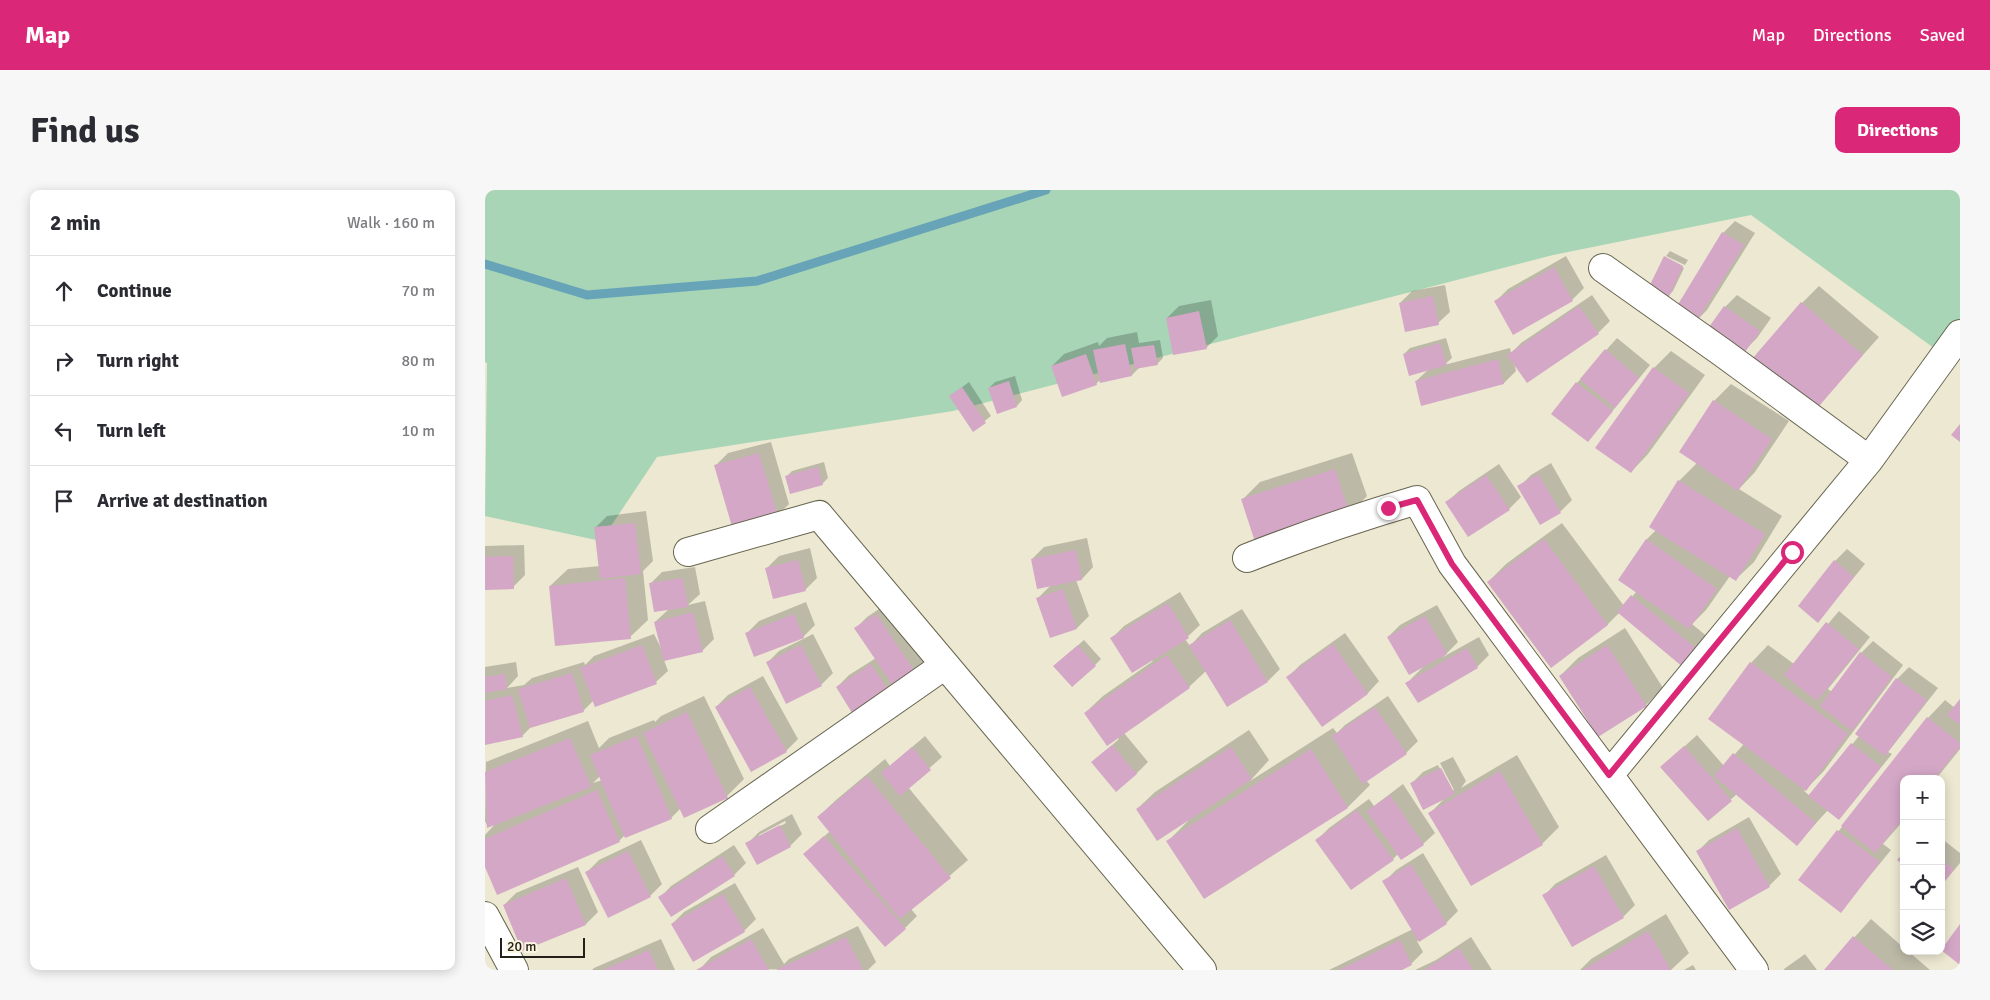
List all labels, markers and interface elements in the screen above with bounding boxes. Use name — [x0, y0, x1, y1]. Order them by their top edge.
text: Map — [25, 20, 70, 50]
text: Map — [1752, 24, 1785, 46]
text: Directions — [1813, 24, 1892, 46]
text: Saved — [1920, 24, 1965, 46]
button: Directions — [1835, 107, 1960, 153]
text: Find us — [30, 109, 140, 152]
text: 2 min — [50, 210, 101, 236]
text: Walk · 160 m — [347, 213, 435, 233]
icon: ahead — [50, 277, 78, 305]
text: Continue — [97, 279, 172, 303]
text: 70 m — [401, 281, 435, 301]
icon: right — [50, 347, 78, 375]
text: Turn right — [97, 349, 179, 373]
text: 80 m — [401, 351, 435, 371]
icon: left — [50, 417, 78, 445]
text: Turn left — [97, 419, 166, 443]
text: 10 m — [401, 421, 435, 441]
icon: arrive — [50, 487, 78, 515]
text: Arrive at destination — [97, 489, 268, 513]
route end — [1377, 497, 1400, 520]
route start — [1781, 541, 1804, 564]
map controls — [1900, 775, 1945, 955]
button: + — [1900, 775, 1945, 820]
button: − — [1900, 820, 1945, 865]
button: locate — [1900, 865, 1945, 910]
button: layers — [1900, 910, 1945, 955]
scale bar — [500, 935, 585, 958]
text: 20 m — [507, 938, 536, 955]

